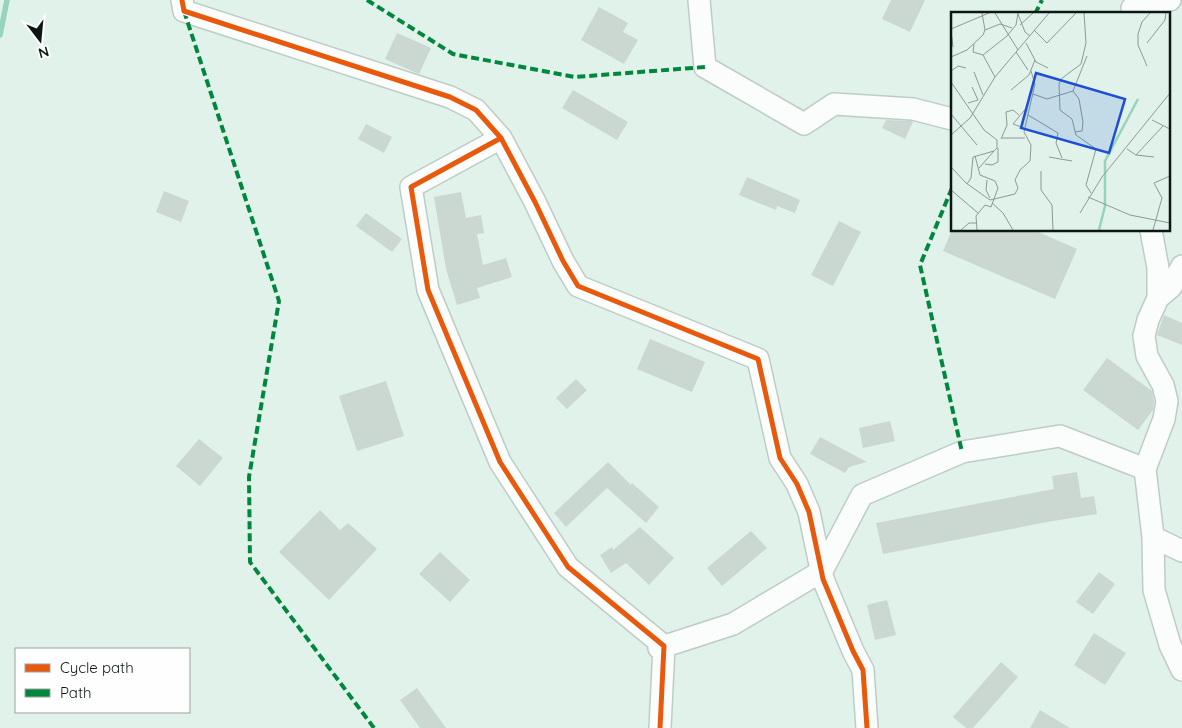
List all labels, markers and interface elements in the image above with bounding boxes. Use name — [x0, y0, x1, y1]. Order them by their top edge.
inset map — [951, 12, 1170, 231]
north arrow — [15, 15, 65, 65]
text: N — [36, 42, 51, 63]
legend — [15, 648, 190, 713]
text: Cycle path — [60, 658, 134, 677]
text: Path — [60, 683, 92, 702]

